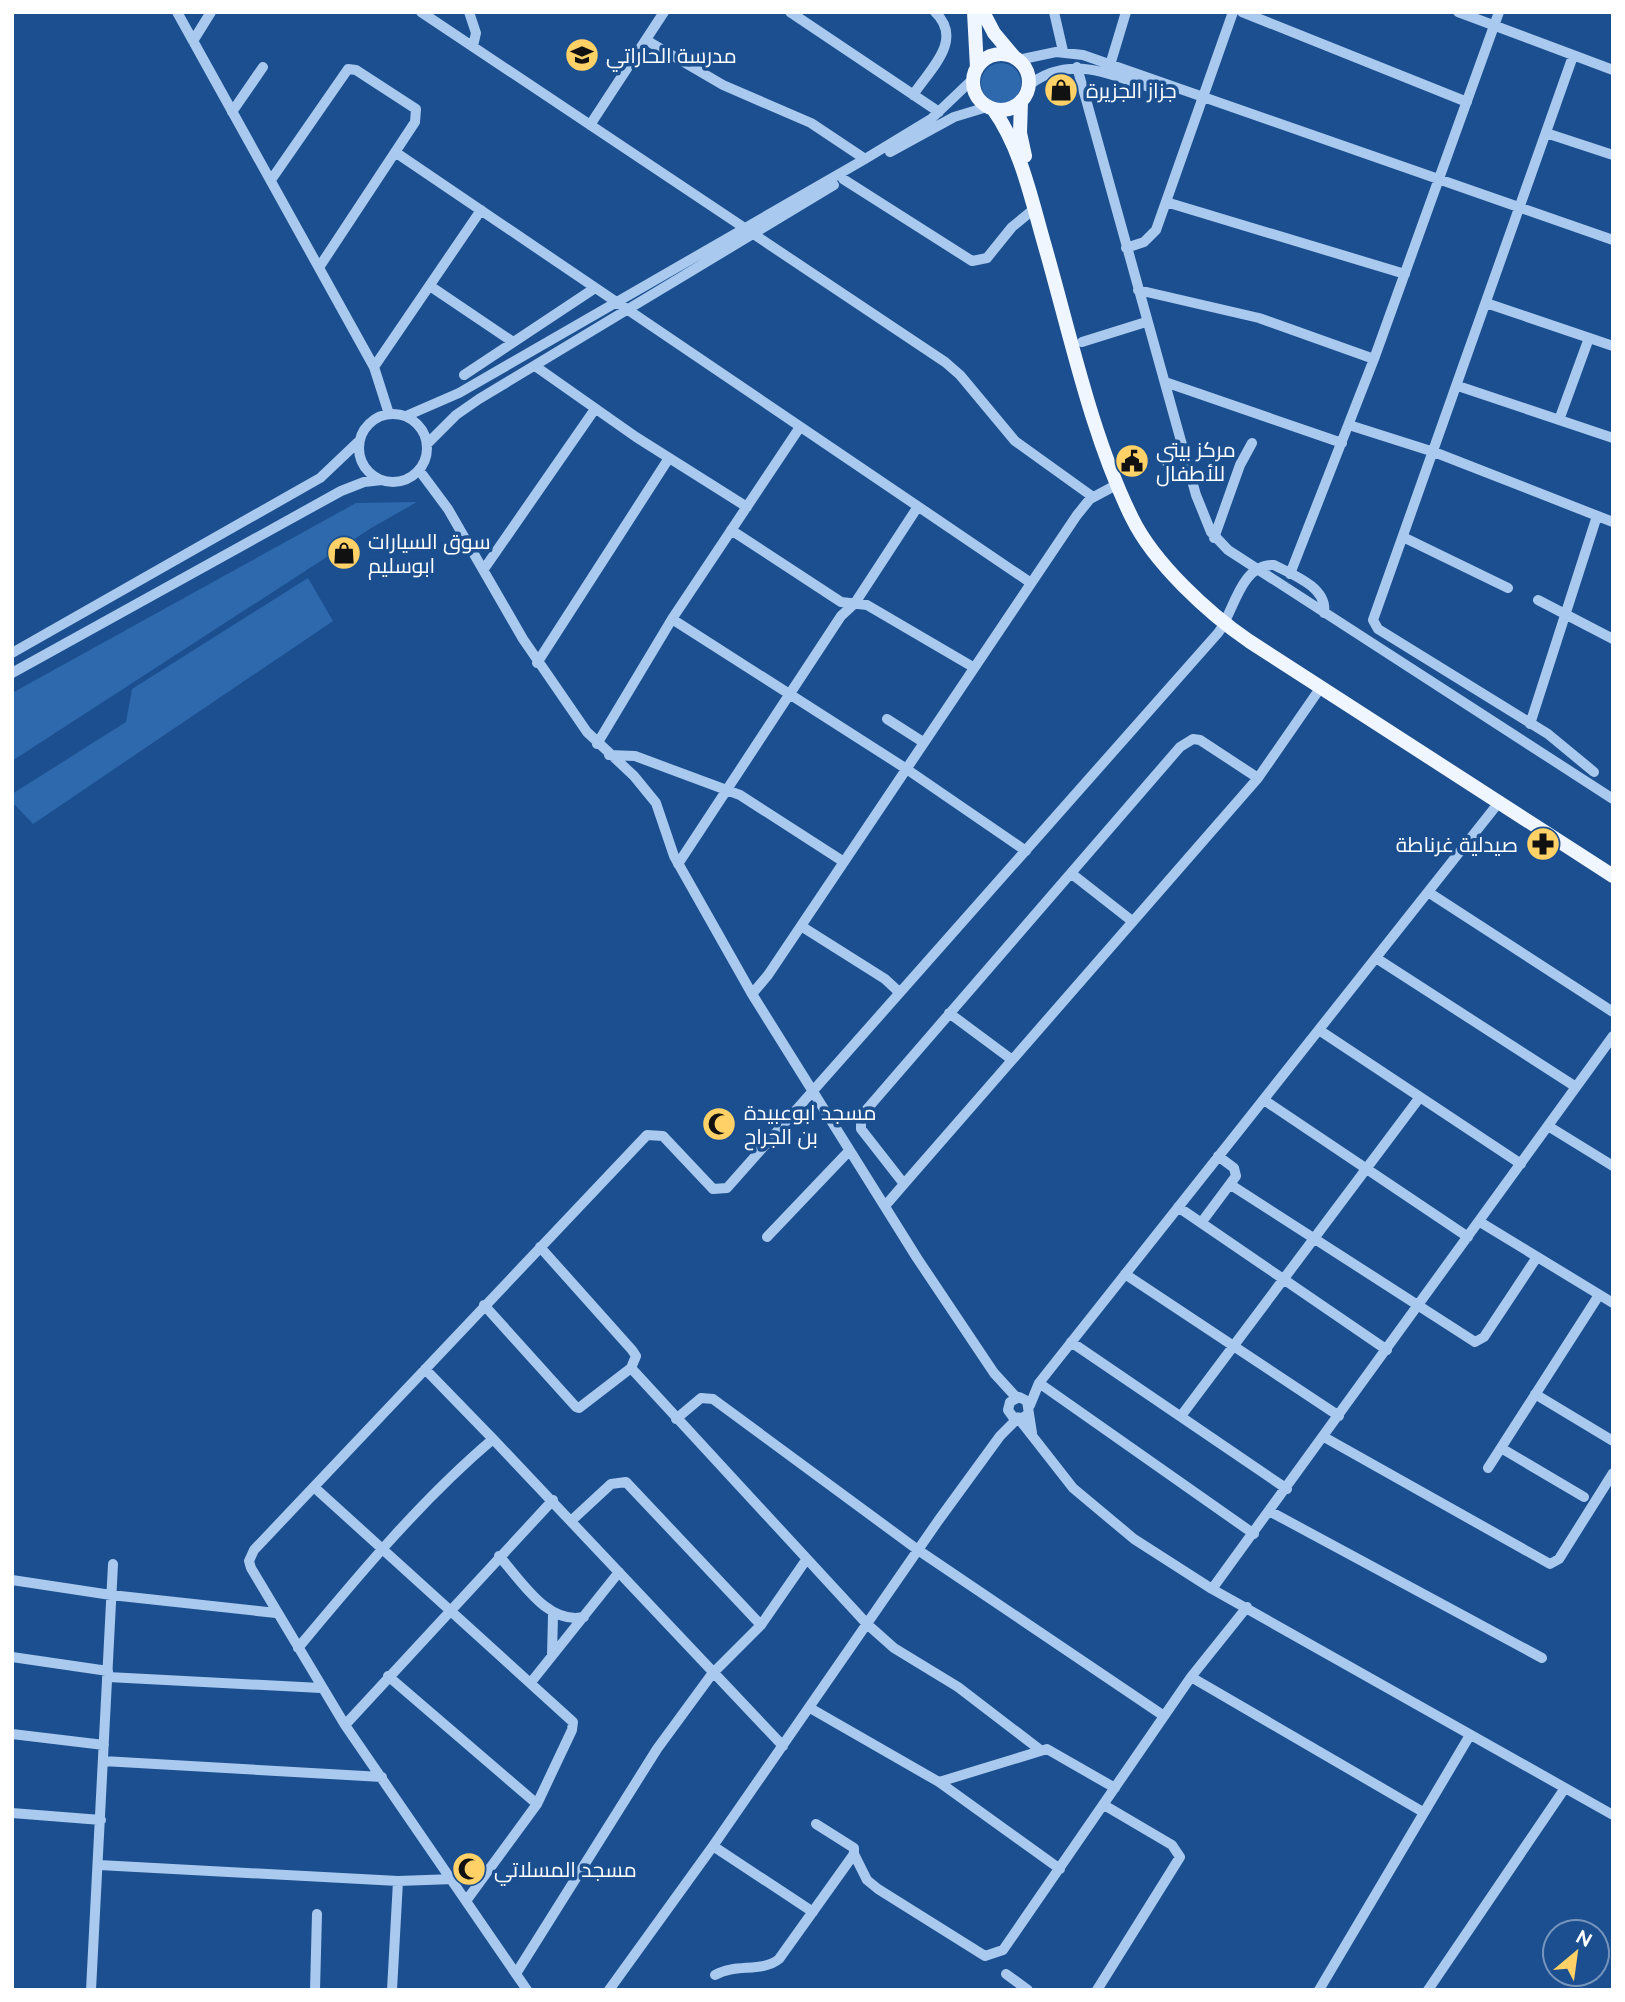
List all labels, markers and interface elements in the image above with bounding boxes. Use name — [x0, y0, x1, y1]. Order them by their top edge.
school or university icon: مدرسة الحاراتي — [563, 36, 601, 74]
place label: مدرسة الحاراتي — [606, 43, 737, 72]
shop icon: جزاز الجزيرة — [1042, 71, 1080, 109]
place label: جزاز الجزيرة — [1086, 78, 1177, 103]
place label: مركز بيتي للأطفال — [1156, 437, 1236, 487]
public building icon: مركز بيتي للأطفال — [1113, 442, 1151, 480]
place label: سوق السيارات ابوسليم — [368, 529, 491, 580]
shop icon: سوق السيارات ابوسليم — [325, 534, 363, 572]
pharmacy icon: صيدلية غرناطة — [1524, 825, 1562, 863]
place label: صيدلية غرناطة — [1396, 832, 1518, 857]
place label: مسجد ابوعبيدة بن الجراح — [744, 1100, 876, 1151]
mosque icon: مسجد ابوعبيدة بن الجراح — [700, 1105, 738, 1143]
mosque icon: مسجد المسلاتي — [450, 1850, 488, 1888]
place label: مسجد المسلاتي — [494, 1857, 637, 1886]
north arrow — [1541, 1918, 1611, 1988]
text: N — [1573, 1925, 1596, 1951]

